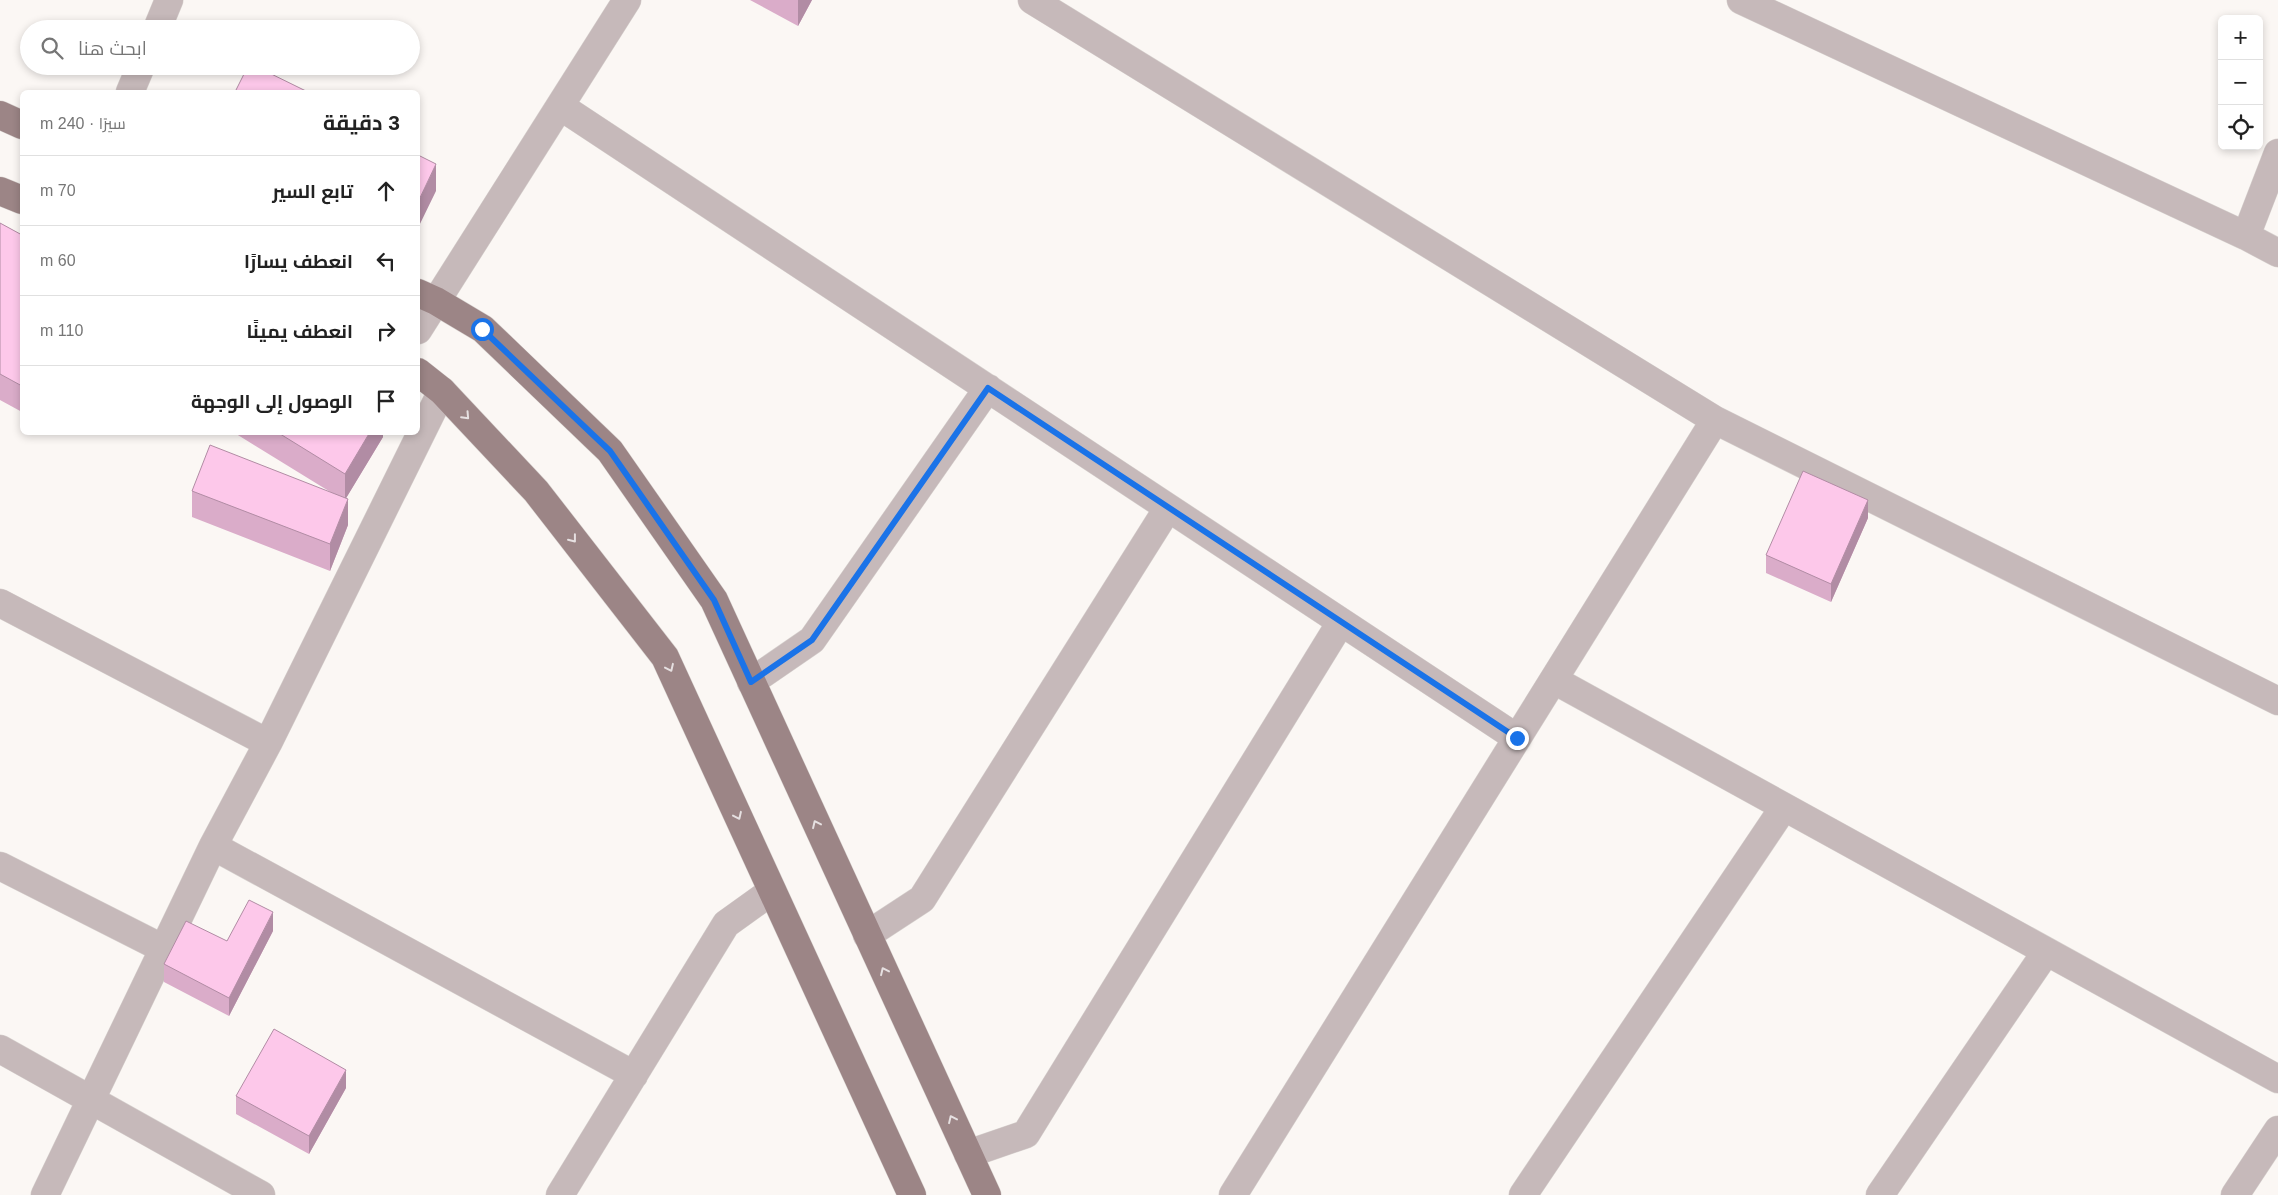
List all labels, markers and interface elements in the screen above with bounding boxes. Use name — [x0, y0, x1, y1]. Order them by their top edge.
map controls — [2218, 15, 2263, 150]
button: + — [2218, 15, 2263, 60]
search box — [20, 20, 420, 75]
icon: search — [38, 34, 66, 62]
text: ابحث هنا — [78, 38, 147, 59]
button: − — [2218, 60, 2263, 105]
button: locate — [2218, 105, 2263, 150]
text: 3 دقيقة — [323, 111, 400, 134]
text: سيرًا · 240 m — [40, 115, 126, 132]
icon: ahead — [372, 177, 400, 205]
text: تابع السير — [272, 181, 353, 202]
text: 70 m — [40, 182, 76, 199]
icon: left — [372, 247, 400, 275]
text: انعطف يسارًا — [244, 251, 353, 272]
text: 60 m — [40, 252, 76, 269]
icon: right — [372, 317, 400, 345]
route start — [471, 318, 494, 341]
text: انعطف يمينًا — [246, 321, 353, 342]
text: 110 m — [40, 322, 83, 339]
icon: arrive — [372, 387, 400, 415]
text: الوصول إلى الوجهة — [191, 391, 353, 412]
one-way arrow — [460, 411, 469, 420]
one-way arrow — [567, 533, 576, 542]
one-way arrow — [664, 663, 675, 672]
route end — [1506, 727, 1529, 750]
one-way arrow — [732, 811, 742, 820]
one-way arrow — [812, 820, 822, 829]
one-way arrow — [880, 967, 890, 976]
one-way arrow — [947, 1115, 958, 1124]

